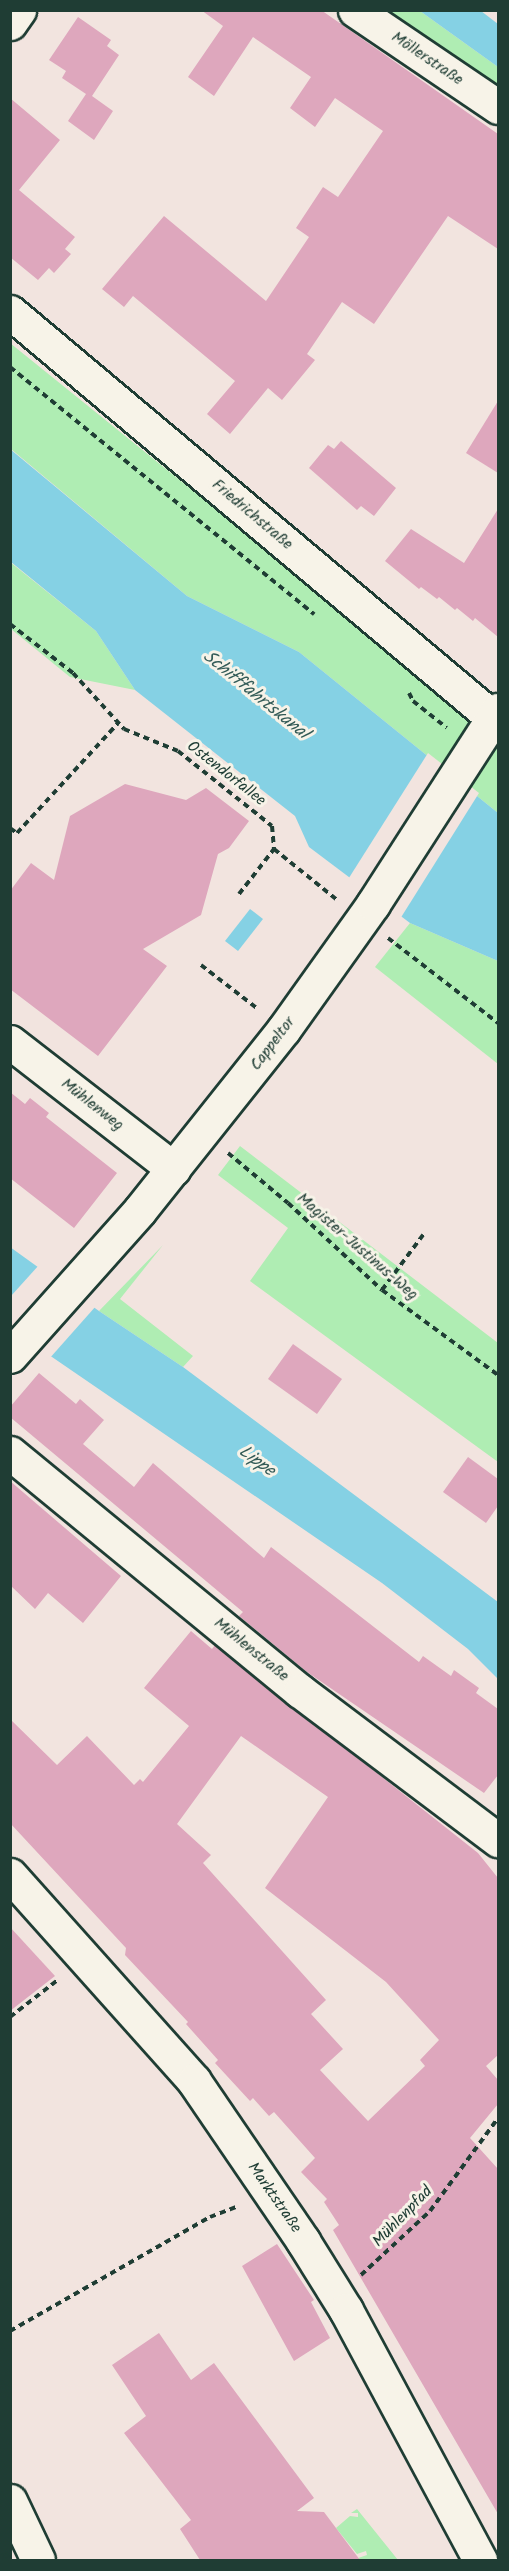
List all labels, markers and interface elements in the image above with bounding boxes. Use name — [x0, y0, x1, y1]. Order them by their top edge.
street label: Möllerstraße — [387, 28, 467, 90]
street label: Friedrichstraße — [208, 476, 296, 554]
water label: Schifffahrtskanal — [198, 647, 312, 745]
street label: Ostendorfallee — [183, 737, 269, 811]
street label: Cappeltor — [247, 1013, 299, 1075]
street label: Mühlenweg — [57, 1075, 127, 1135]
street label: Magister-Justinus-Weg — [293, 1189, 421, 1305]
water label: Lippe — [234, 1442, 278, 1482]
street label: Mühlenstraße — [210, 1614, 292, 1686]
street label: Marktstraße — [243, 2159, 305, 2237]
street label: Mühlenpfad — [369, 2182, 437, 2252]

